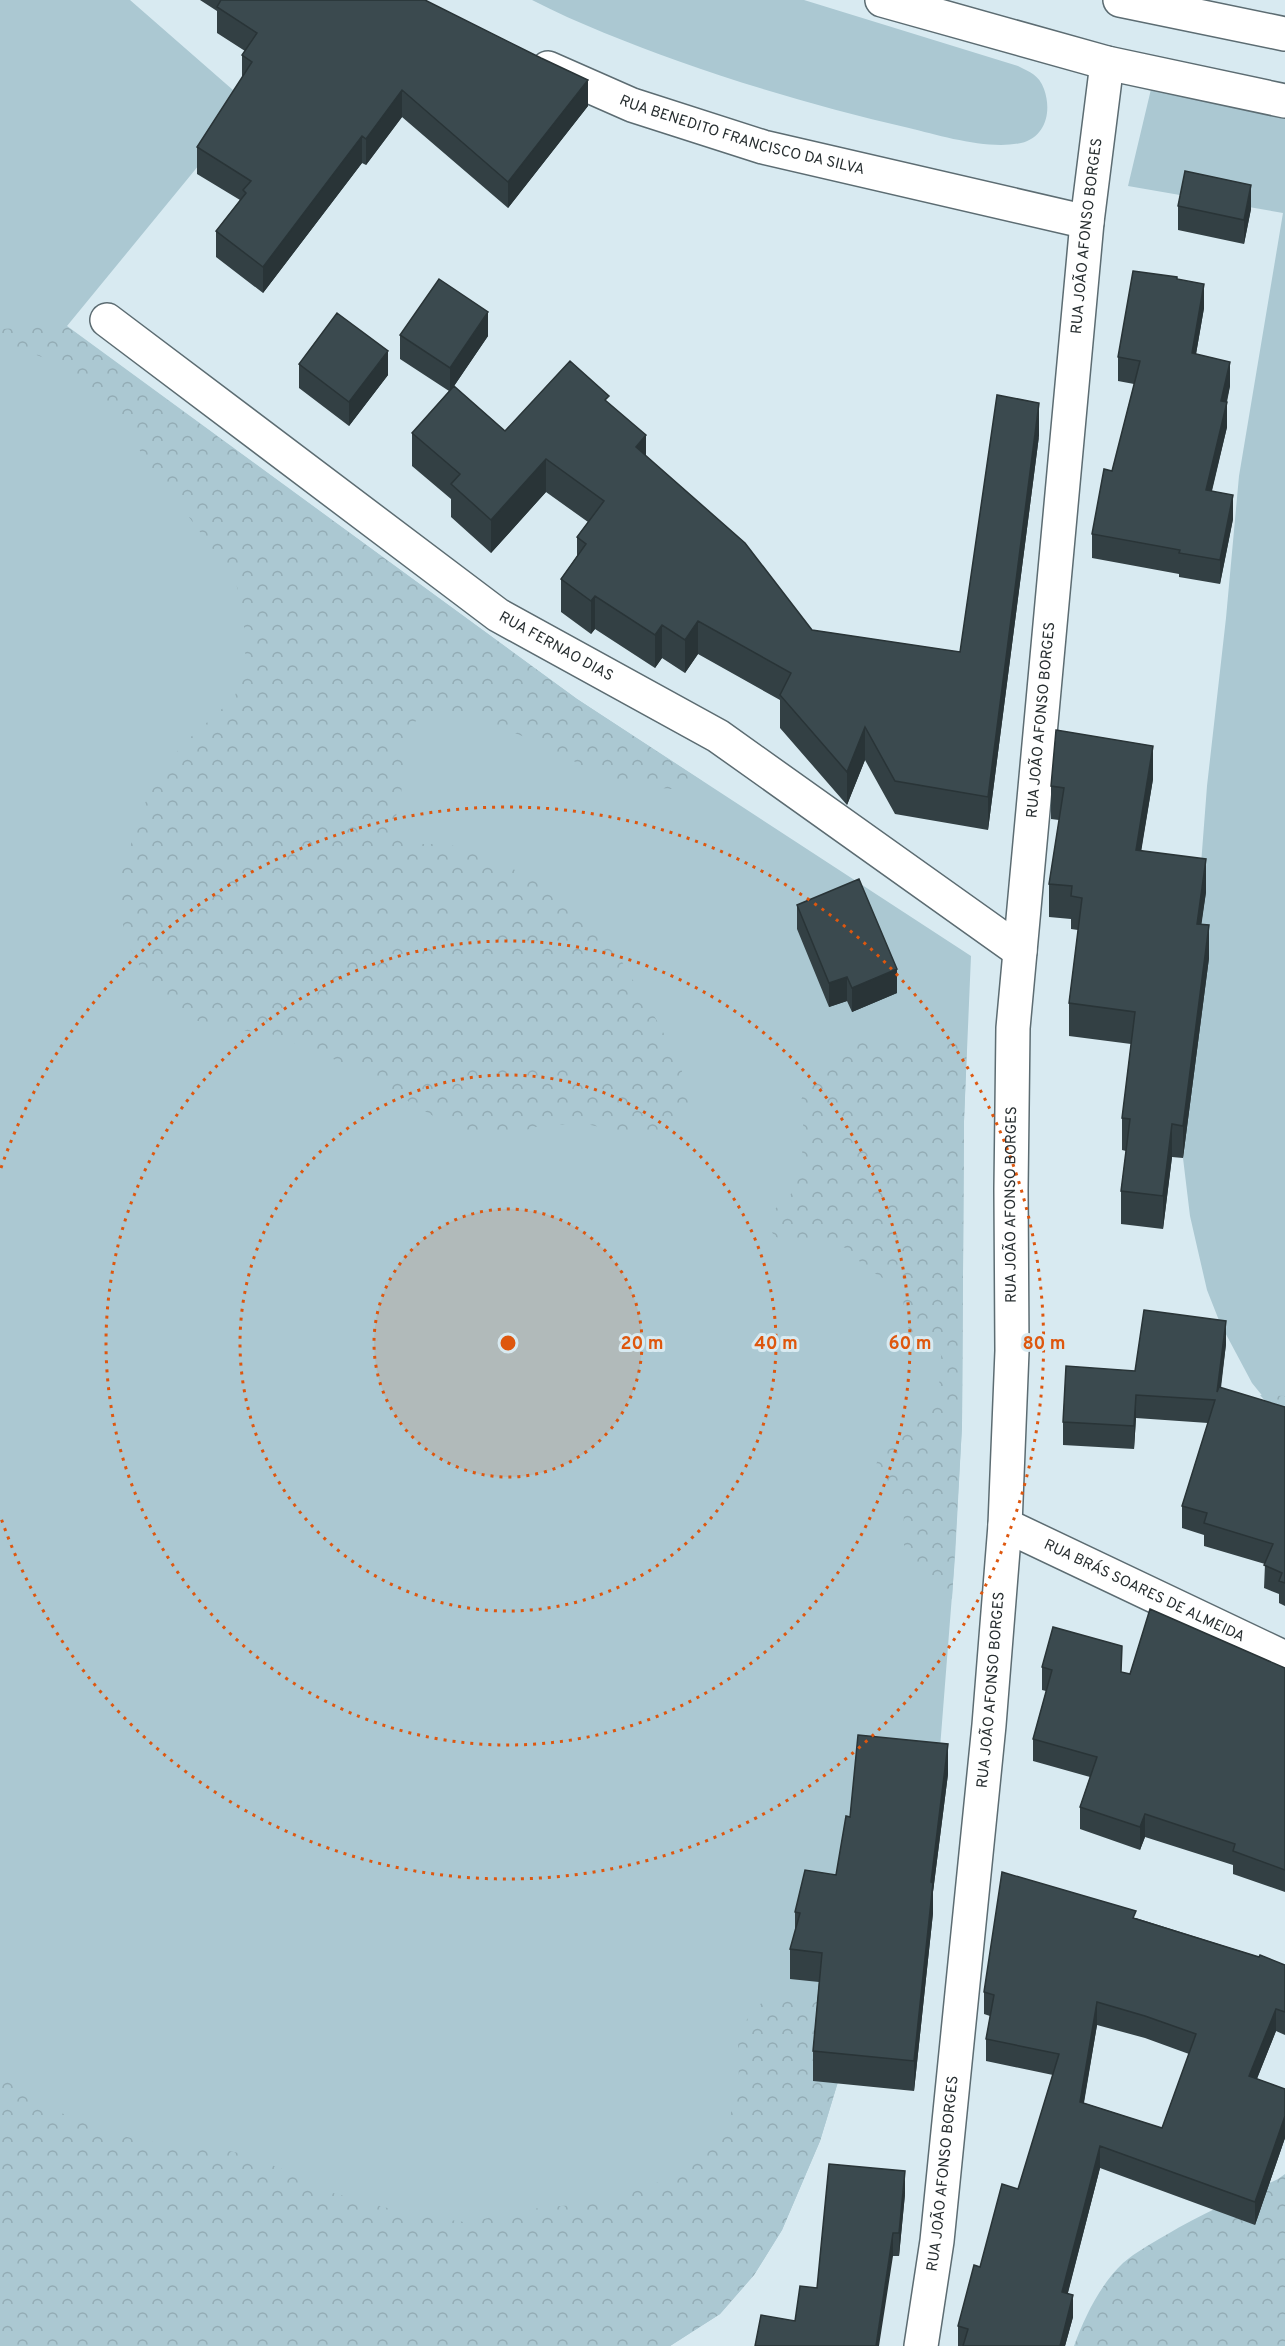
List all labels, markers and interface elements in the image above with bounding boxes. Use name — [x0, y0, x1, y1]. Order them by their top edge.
street label: RUA BENEDITO FRANCISCO DA SILVA — [616, 91, 866, 180]
street label: RUA JOÃO AFONSO BORGES — [1067, 137, 1107, 335]
street label: RUA FERNAO DIAS — [495, 608, 617, 686]
street label: RUA JOÃO AFONSO BORGES — [1023, 621, 1060, 819]
street label: RUA JOÃO AFONSO BORGES — [1001, 1106, 1022, 1303]
centre of rings — [498, 1333, 518, 1353]
text: 20 m — [620, 1333, 664, 1356]
text: 40 m — [754, 1333, 798, 1356]
text: 60 m — [888, 1333, 932, 1356]
text: 80 m — [1022, 1333, 1066, 1356]
street label: RUA BRÁS SOARES DE ALMEIDA — [1041, 1535, 1248, 1647]
street label: RUA JOÃO AFONSO BORGES — [973, 1591, 1009, 1789]
street label: RUA JOÃO AFONSO BORGES — [923, 2075, 963, 2273]

